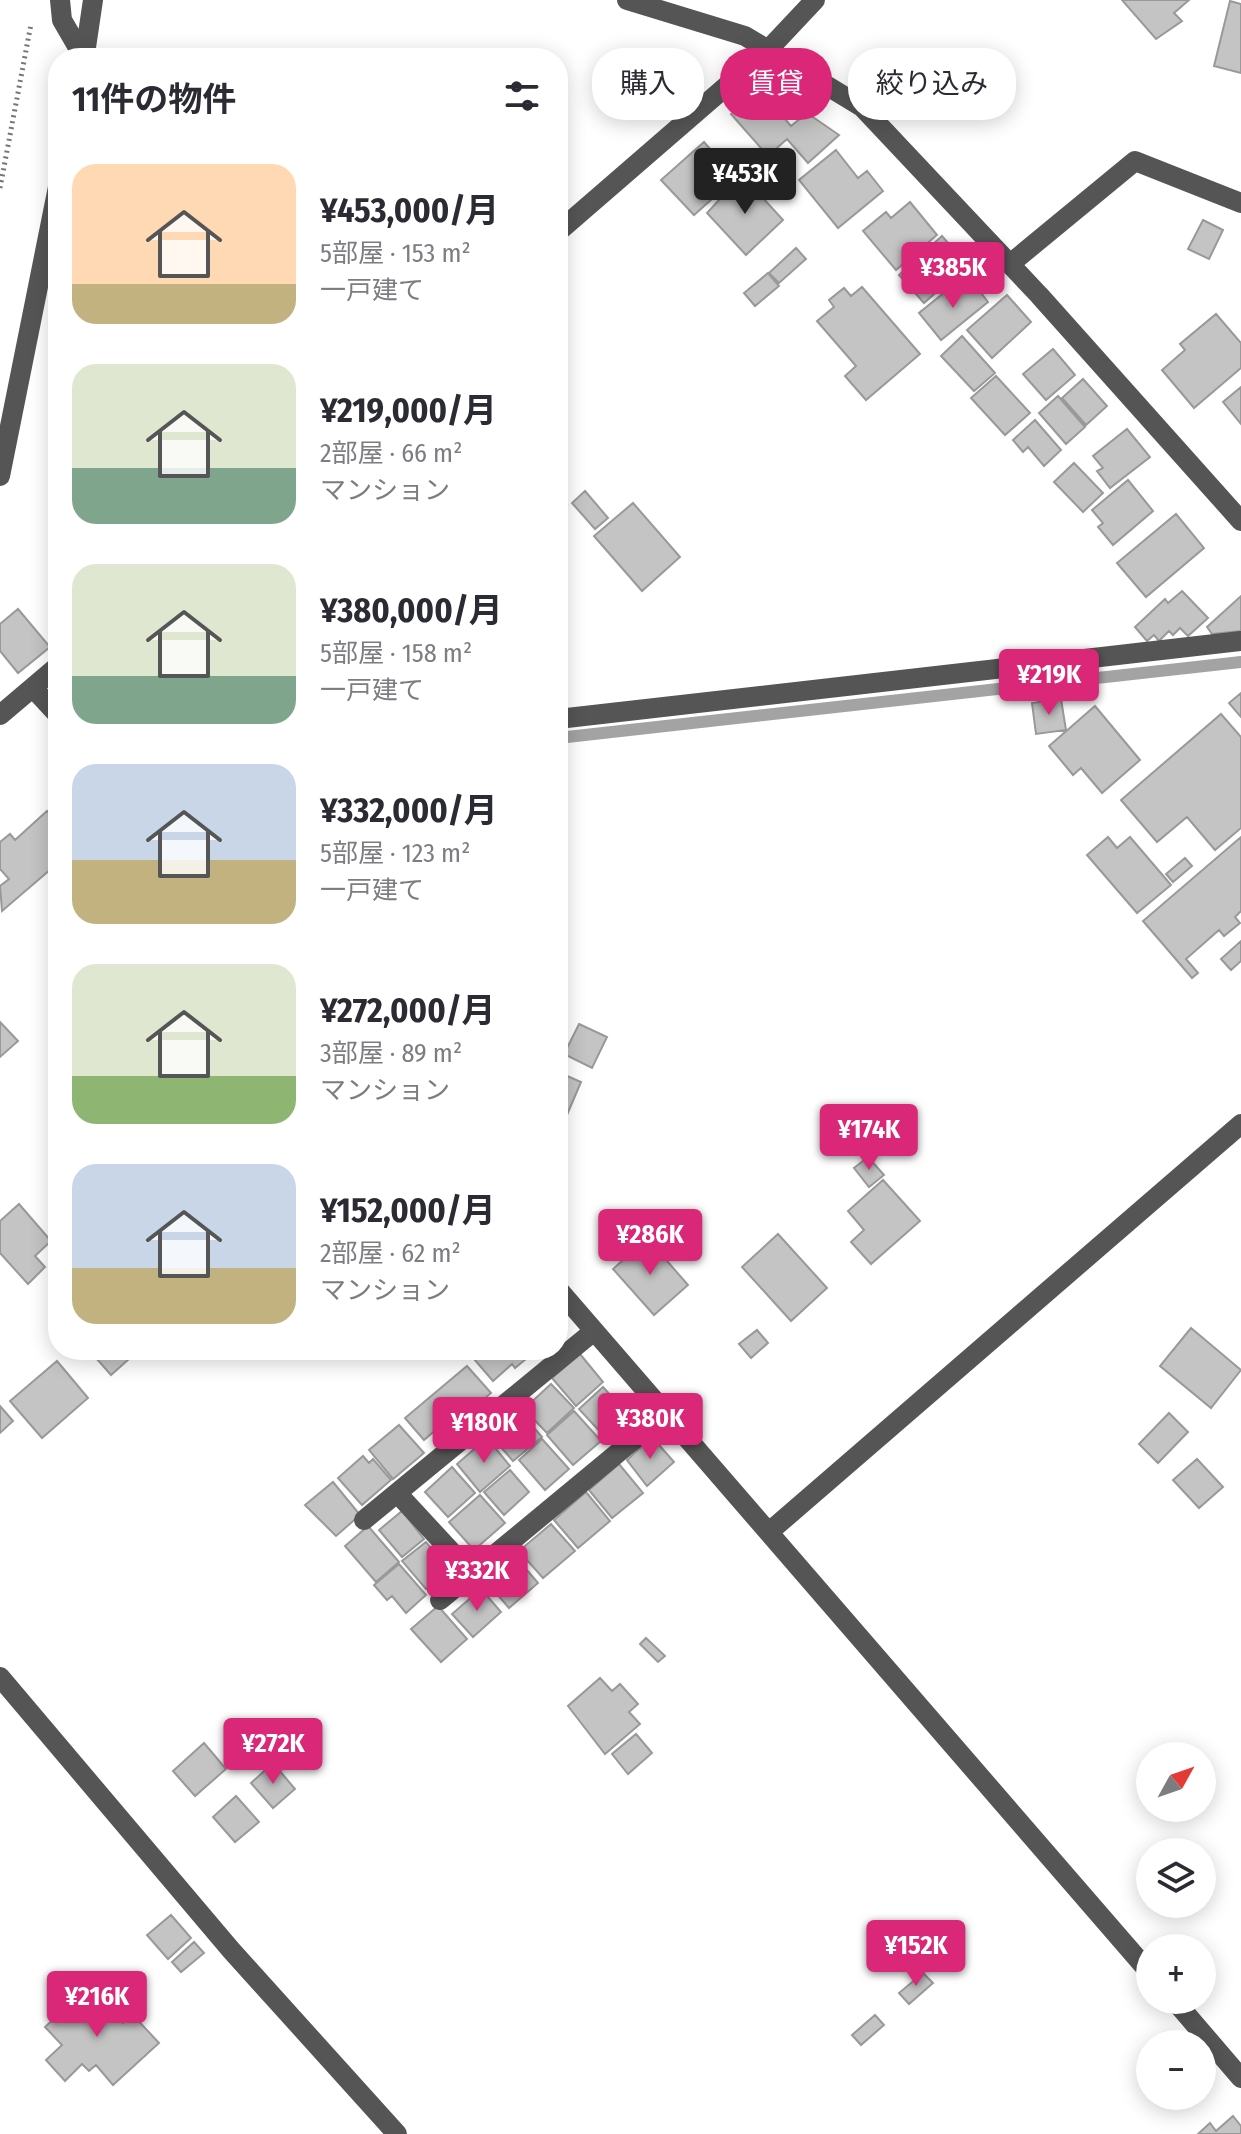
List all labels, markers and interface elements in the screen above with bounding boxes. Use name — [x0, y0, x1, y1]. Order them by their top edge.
chip: 購入 — [592, 48, 704, 120]
chip: 賃貸 — [720, 48, 832, 120]
chip: 絞り込み — [848, 48, 1016, 120]
icon: filters — [500, 74, 544, 118]
text: 11件の物件 — [72, 79, 236, 120]
pin: ¥453K — [689, 148, 801, 216]
text: ¥453K — [712, 158, 778, 189]
text: ¥453,000/月 — [320, 190, 499, 231]
icon: home — [136, 196, 232, 292]
text: 5部屋 · 153 m² — [320, 238, 471, 269]
pin: ¥385K — [897, 242, 1009, 310]
text: ¥385K — [919, 252, 987, 283]
text: 一戸建て — [320, 275, 424, 306]
text: ¥219,000/月 — [320, 390, 497, 431]
icon: home — [136, 396, 232, 492]
text: 2部屋 · 66 m² — [320, 438, 462, 469]
text: マンション — [320, 475, 450, 506]
text: ¥380,000/月 — [320, 590, 503, 631]
icon: home — [136, 596, 232, 692]
text: 5部屋 · 158 m² — [320, 638, 472, 669]
pin: ¥219K — [993, 649, 1105, 717]
text: ¥219K — [1017, 659, 1081, 690]
text: 一戸建て — [320, 675, 424, 706]
text: ¥332,000/月 — [320, 790, 498, 831]
icon: home — [136, 796, 232, 892]
text: 5部屋 · 123 m² — [320, 838, 470, 869]
text: 一戸建て — [320, 875, 424, 906]
text: ¥272,000/月 — [320, 990, 496, 1031]
icon: home — [136, 996, 232, 1092]
text: 3部屋 · 89 m² — [320, 1038, 462, 1069]
text: マンション — [320, 1075, 450, 1106]
pin: ¥174K — [813, 1104, 925, 1172]
text: ¥174K — [838, 1114, 900, 1145]
text: ¥152,000/月 — [320, 1190, 496, 1231]
icon: home — [136, 1196, 232, 1292]
pin: ¥286K — [594, 1209, 706, 1277]
text: ¥286K — [616, 1219, 684, 1250]
text: 2部屋 · 62 m² — [320, 1238, 461, 1269]
text: マンション — [320, 1275, 450, 1306]
pin: ¥380K — [594, 1393, 706, 1461]
pin: ¥180K — [428, 1397, 540, 1465]
text: ¥380K — [616, 1403, 684, 1434]
text: ¥180K — [451, 1407, 517, 1438]
pin: ¥332K — [421, 1545, 533, 1613]
text: ¥332K — [445, 1555, 509, 1586]
pin: ¥272K — [217, 1718, 329, 1786]
text: ¥272K — [241, 1728, 305, 1759]
north arrow — [1136, 1742, 1216, 1822]
map controls — [1136, 1742, 1216, 2110]
button: layers — [1136, 1838, 1216, 1918]
pin: ¥152K — [860, 1920, 972, 1988]
text: ¥152K — [884, 1930, 948, 1961]
button: + — [1136, 1934, 1216, 2014]
pin: ¥216K — [41, 1971, 153, 2039]
text: ¥216K — [65, 1981, 129, 2012]
button: − — [1136, 2030, 1216, 2110]

